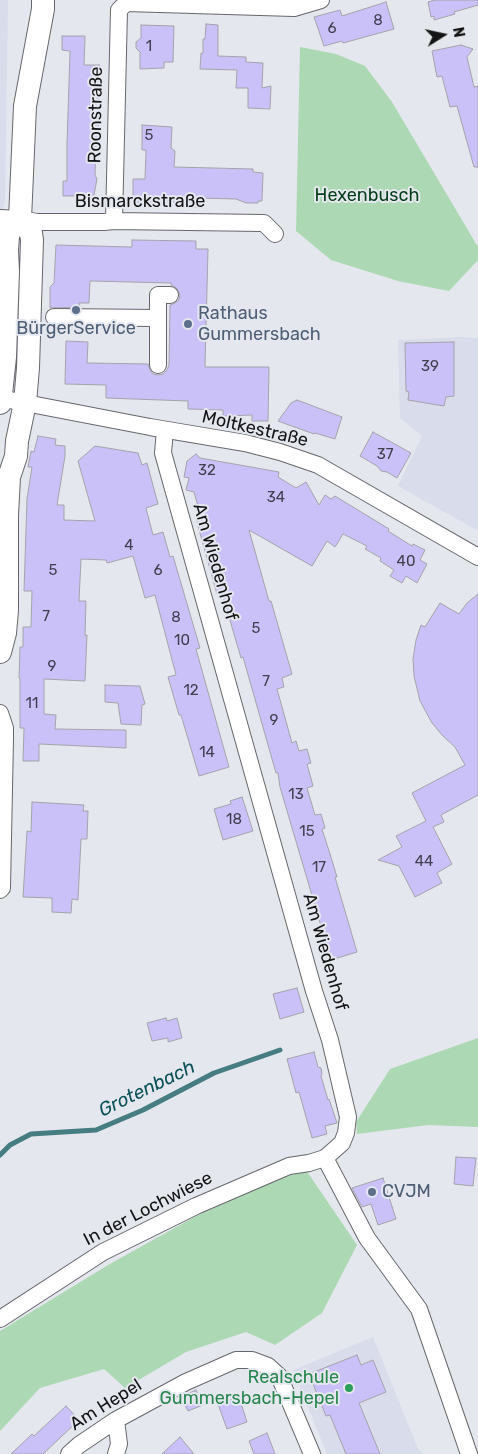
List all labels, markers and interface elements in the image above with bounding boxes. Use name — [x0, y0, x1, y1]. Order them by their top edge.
north arrow — [418, 10, 468, 60]
house number: 8 — [373, 12, 383, 30]
house number: 6 — [327, 20, 337, 38]
text: N — [449, 26, 468, 39]
house number: 1 — [146, 38, 152, 56]
street label: Roonstraße — [84, 66, 108, 164]
house number: 5 — [145, 127, 153, 145]
park label: Hexenbusch — [315, 185, 419, 207]
street label: Bismarckstraße — [75, 191, 205, 213]
place label: Rathaus Gummersbach — [198, 303, 321, 346]
marker: BürgerService — [70, 304, 82, 316]
place label: BürgerService — [16, 318, 136, 340]
marker: Rathaus Gummersbach — [182, 318, 194, 330]
house number: 39 — [421, 358, 439, 376]
street label: Moltkestraße — [200, 406, 310, 452]
house number: 37 — [377, 446, 393, 464]
house number: 32 — [198, 462, 216, 480]
house number: 34 — [267, 489, 285, 507]
street label: Am Wiedenhof — [188, 501, 242, 623]
house number: 4 — [124, 537, 134, 555]
house number: 40 — [397, 553, 415, 571]
house number: 5 — [49, 562, 57, 580]
house number: 6 — [153, 562, 163, 580]
house number: 7 — [42, 608, 50, 626]
house number: 8 — [171, 609, 181, 627]
house number: 5 — [252, 620, 260, 638]
house number: 10 — [174, 632, 190, 650]
house number: 9 — [48, 658, 56, 676]
house number: 7 — [262, 673, 270, 691]
house number: 12 — [183, 682, 199, 700]
house number: 11 — [26, 695, 38, 713]
house number: 9 — [270, 712, 278, 730]
house number: 14 — [199, 744, 215, 762]
house number: 13 — [288, 786, 304, 804]
house number: 18 — [226, 811, 242, 829]
house number: 15 — [299, 823, 315, 841]
house number: 44 — [415, 853, 433, 871]
house number: 17 — [312, 859, 326, 877]
street label: Am Wiedenhof — [298, 891, 352, 1013]
water label: Grotenbach — [95, 1056, 199, 1122]
street label: In der Lochwiese — [80, 1167, 216, 1251]
place label: CVJM — [382, 1181, 431, 1203]
marker: CVJM — [366, 1186, 378, 1198]
place label: Realschule Gummersbach-Hepel — [160, 1367, 339, 1410]
street label: Am Hepel — [66, 1374, 146, 1436]
marker: Realschule Gummersbach-Hepel — [343, 1382, 355, 1394]

